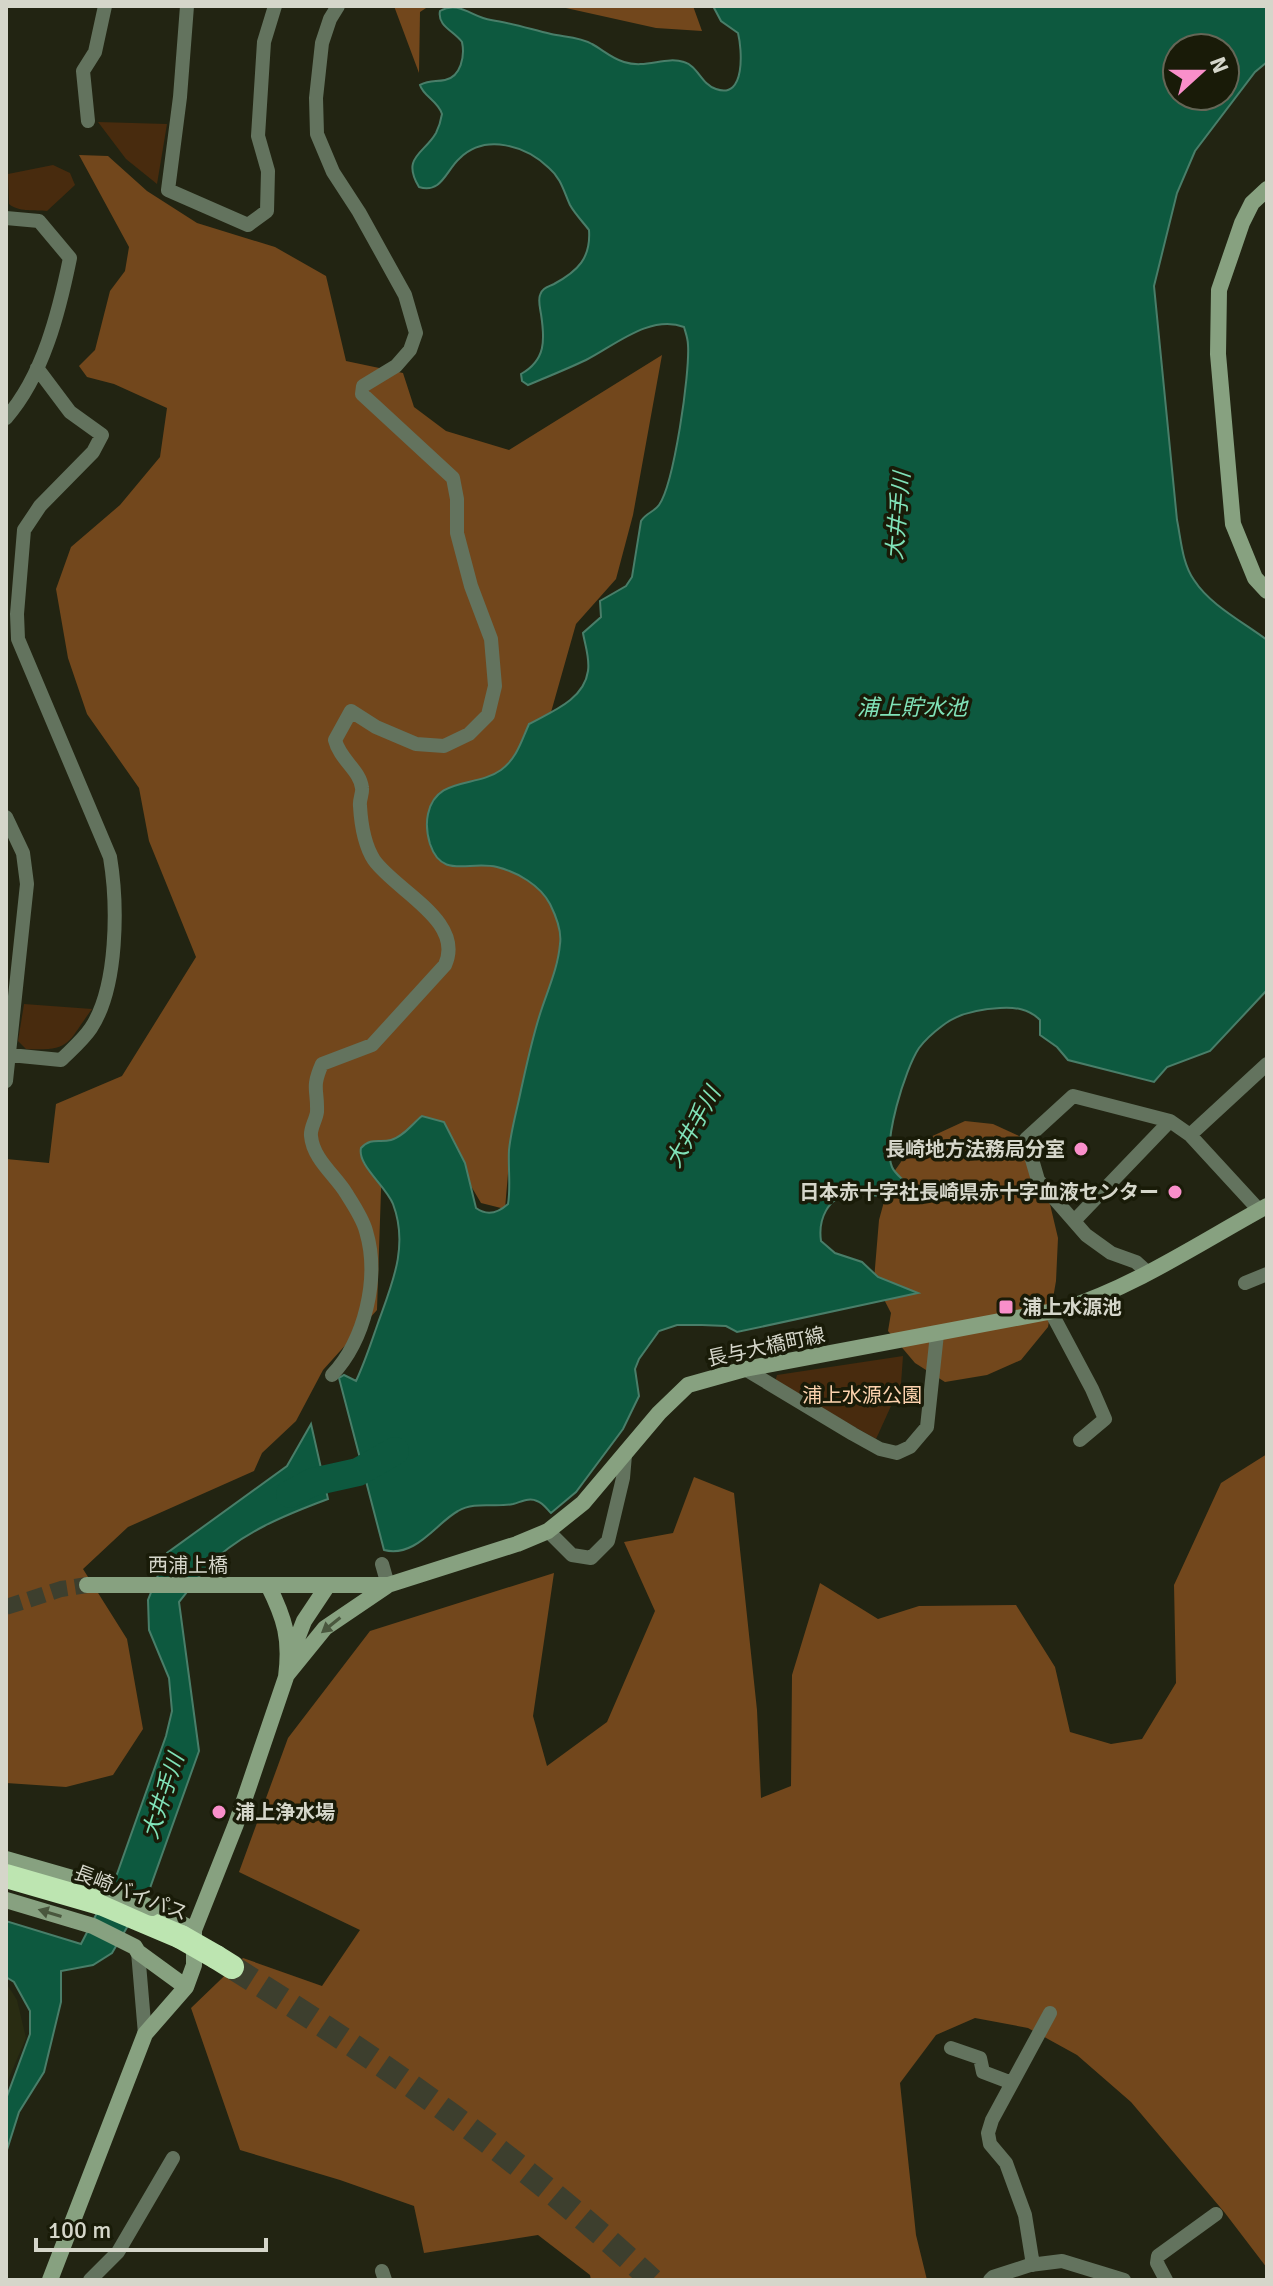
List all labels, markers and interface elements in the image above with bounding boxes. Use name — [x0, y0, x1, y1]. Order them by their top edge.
north arrow — [1161, 32, 1241, 112]
text: N — [1204, 53, 1235, 77]
water label: 大井手川 — [881, 469, 915, 561]
water label: 浦上貯水池 — [857, 694, 969, 721]
water label: 大井手川 — [660, 1080, 727, 1172]
place label: 長崎地方法務局分室 — [885, 1137, 1065, 1162]
marker: 長崎地方法務局分室 — [1072, 1140, 1090, 1158]
place label: 日本赤十字社長崎県赤十字血液センター — [799, 1180, 1159, 1205]
marker: 日本赤十字社長崎県赤十字血液センター — [1166, 1183, 1184, 1201]
place label: 浦上水源池 — [1022, 1295, 1122, 1320]
marker: 浦上水源池 — [997, 1298, 1015, 1316]
street label: 長与大橋町線 — [705, 1322, 827, 1372]
park label: 浦上水源公園 — [802, 1383, 922, 1408]
street label: 西浦上橋 — [148, 1553, 228, 1578]
one-way arrow — [321, 1616, 342, 1633]
water label: 大井手川 — [137, 1748, 190, 1842]
place label: 浦上浄水場 — [235, 1800, 335, 1825]
marker: 浦上浄水場 — [210, 1803, 228, 1821]
street label: 長崎バイパス — [71, 1860, 191, 1926]
one-way arrow — [37, 1906, 61, 1919]
scale bar — [36, 2202, 266, 2252]
text: 100 m — [48, 2215, 111, 2245]

